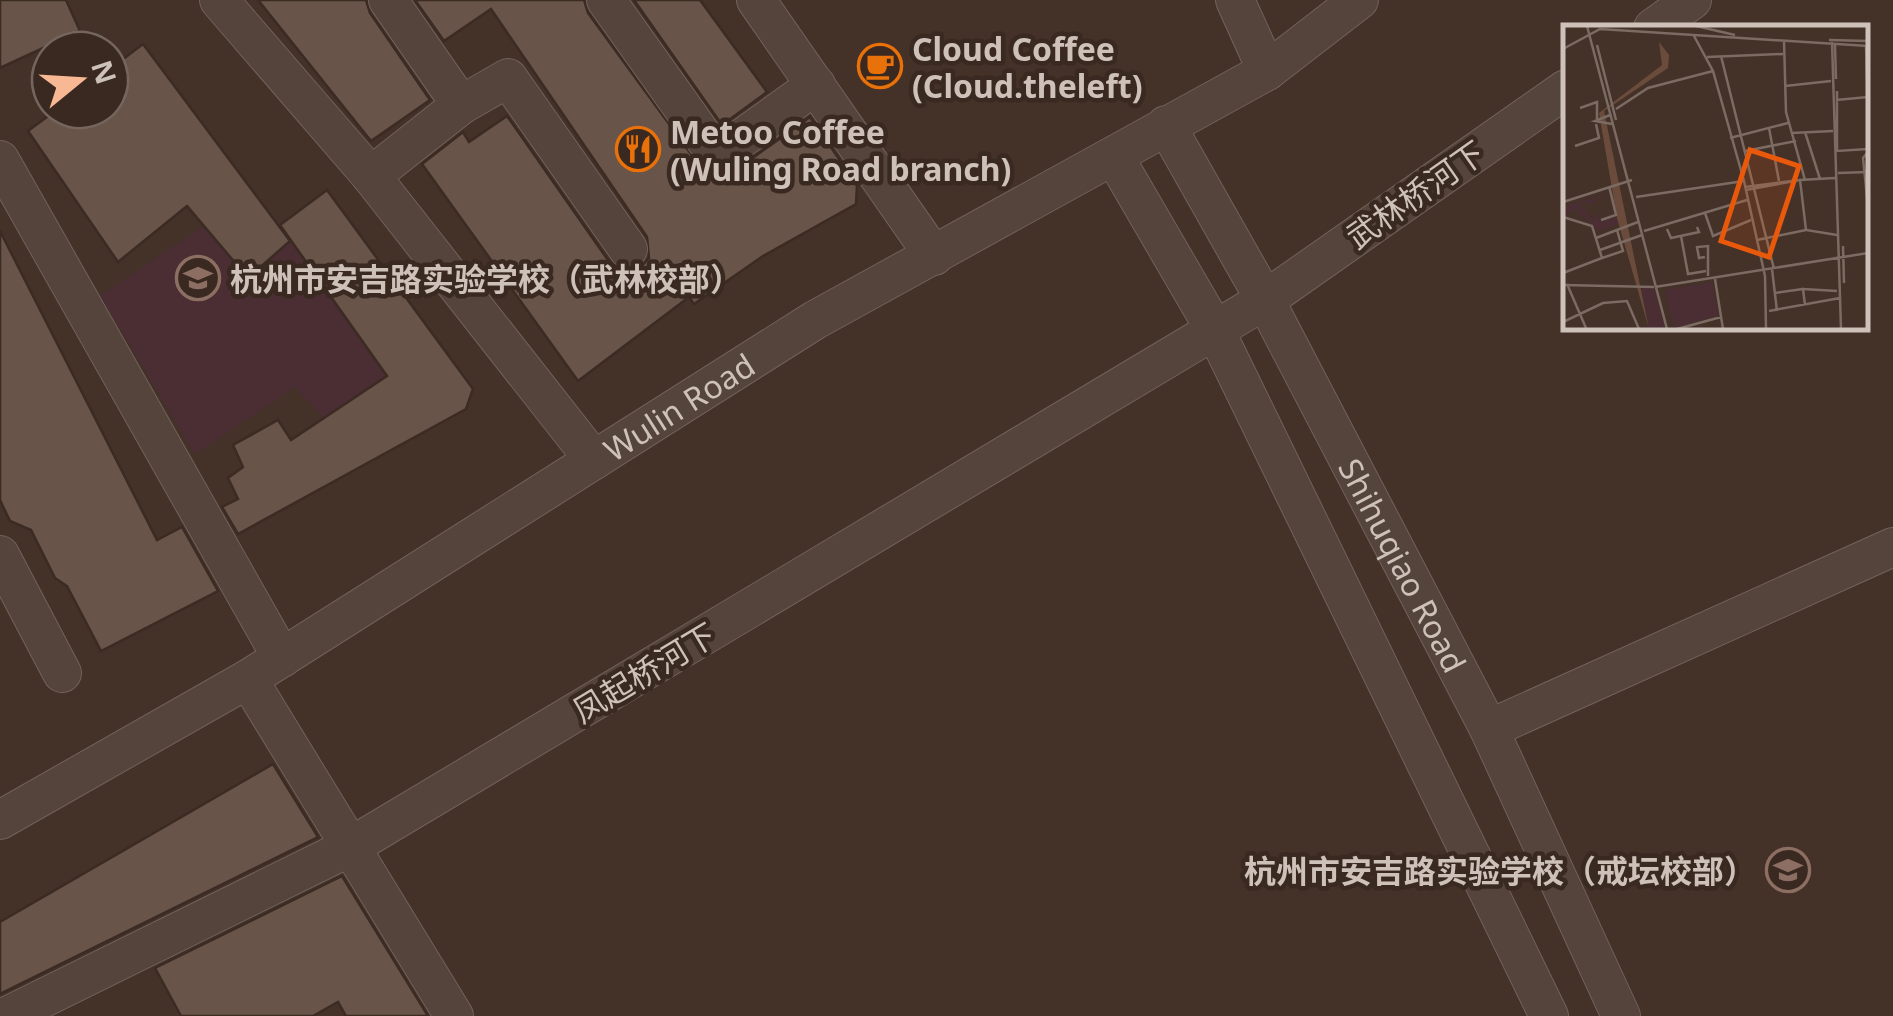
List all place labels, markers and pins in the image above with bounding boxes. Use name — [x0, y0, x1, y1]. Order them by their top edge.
place label: Cloud Coffee (Cloud.theleft) — [912, 27, 1143, 107]
cafe icon: Cloud Coffee (Cloud.theleft) — [857, 43, 903, 89]
place label: Metoo Coffee (Wuling Road branch) — [670, 110, 1011, 190]
restaurant icon: Metoo Coffee (Wuling Road branch) — [615, 126, 661, 172]
school or university icon: 杭州市安吉路实验学校（武林校部） — [175, 255, 221, 301]
place label: 杭州市安吉路实验学校（武林校部） — [230, 257, 742, 300]
school or university icon: 杭州市安吉路实验学校（戒坛校部） — [1765, 847, 1811, 893]
place label: 杭州市安吉路实验学校（戒坛校部） — [1244, 849, 1756, 892]

